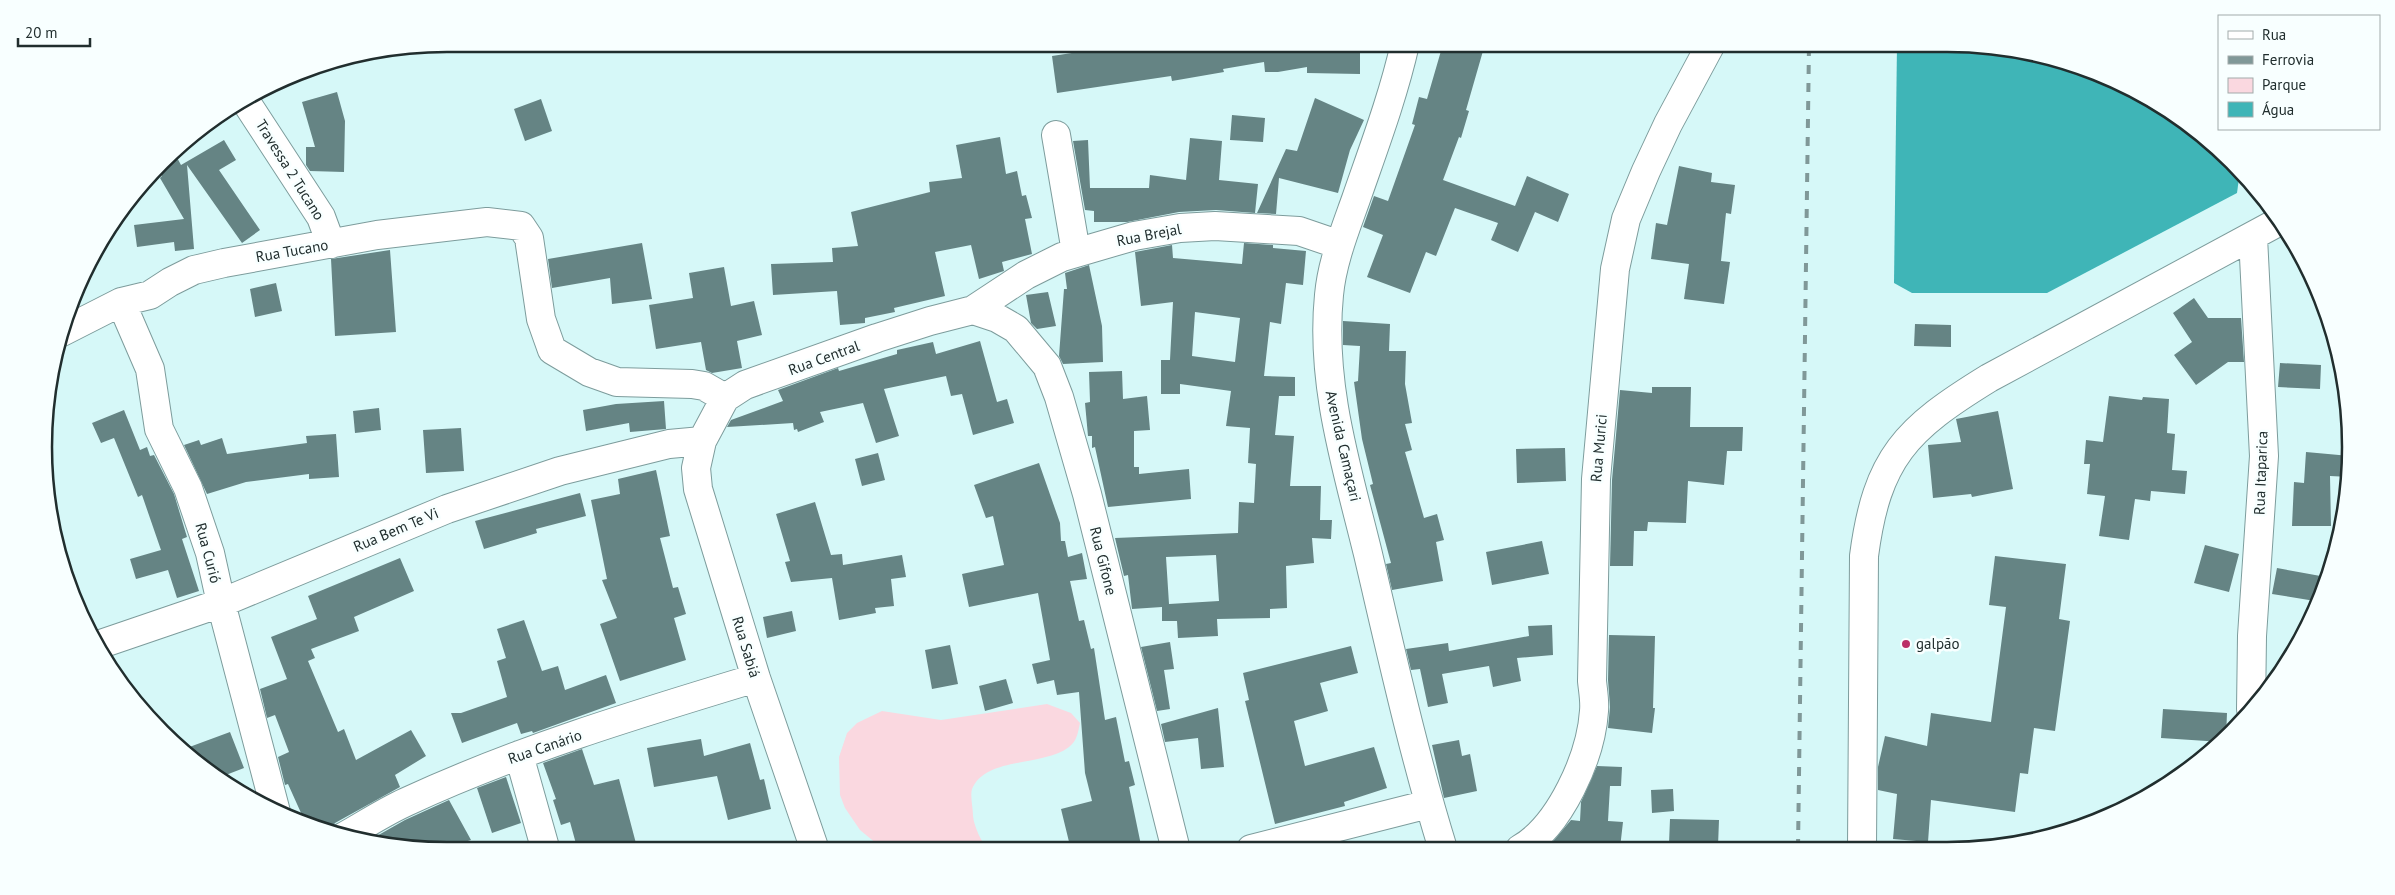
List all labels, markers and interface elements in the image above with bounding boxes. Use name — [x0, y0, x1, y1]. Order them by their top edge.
scale bar — [18, 15, 90, 47]
legend — [2218, 15, 2380, 130]
text: 20 m — [25, 23, 58, 42]
text: Rua — [2262, 25, 2286, 44]
text: Ferrovia — [2262, 50, 2314, 69]
text: Parque — [2262, 75, 2306, 94]
text: Água — [2262, 100, 2294, 119]
street label: Travessa 2 Tucano — [252, 116, 329, 224]
street label: Rua Brejal — [1115, 219, 1184, 250]
street label: Rua Tucano — [254, 235, 330, 266]
street label: Rua Central — [786, 336, 863, 379]
street label: Avenida Camaçari — [1321, 389, 1365, 503]
street label: Rua Murici — [1586, 413, 1611, 483]
street label: Rua Itaparica — [2250, 431, 2271, 515]
street label: Rua Bem Te Vi — [350, 503, 441, 556]
street label: Rua Curió — [191, 521, 226, 585]
street label: Rua Gifone — [1086, 525, 1121, 597]
street label: Rua Sabiá — [728, 614, 765, 680]
place label: galpão — [1916, 634, 1959, 653]
marker: galpão — [1900, 638, 1912, 650]
street label: Rua Canário — [505, 725, 584, 768]

